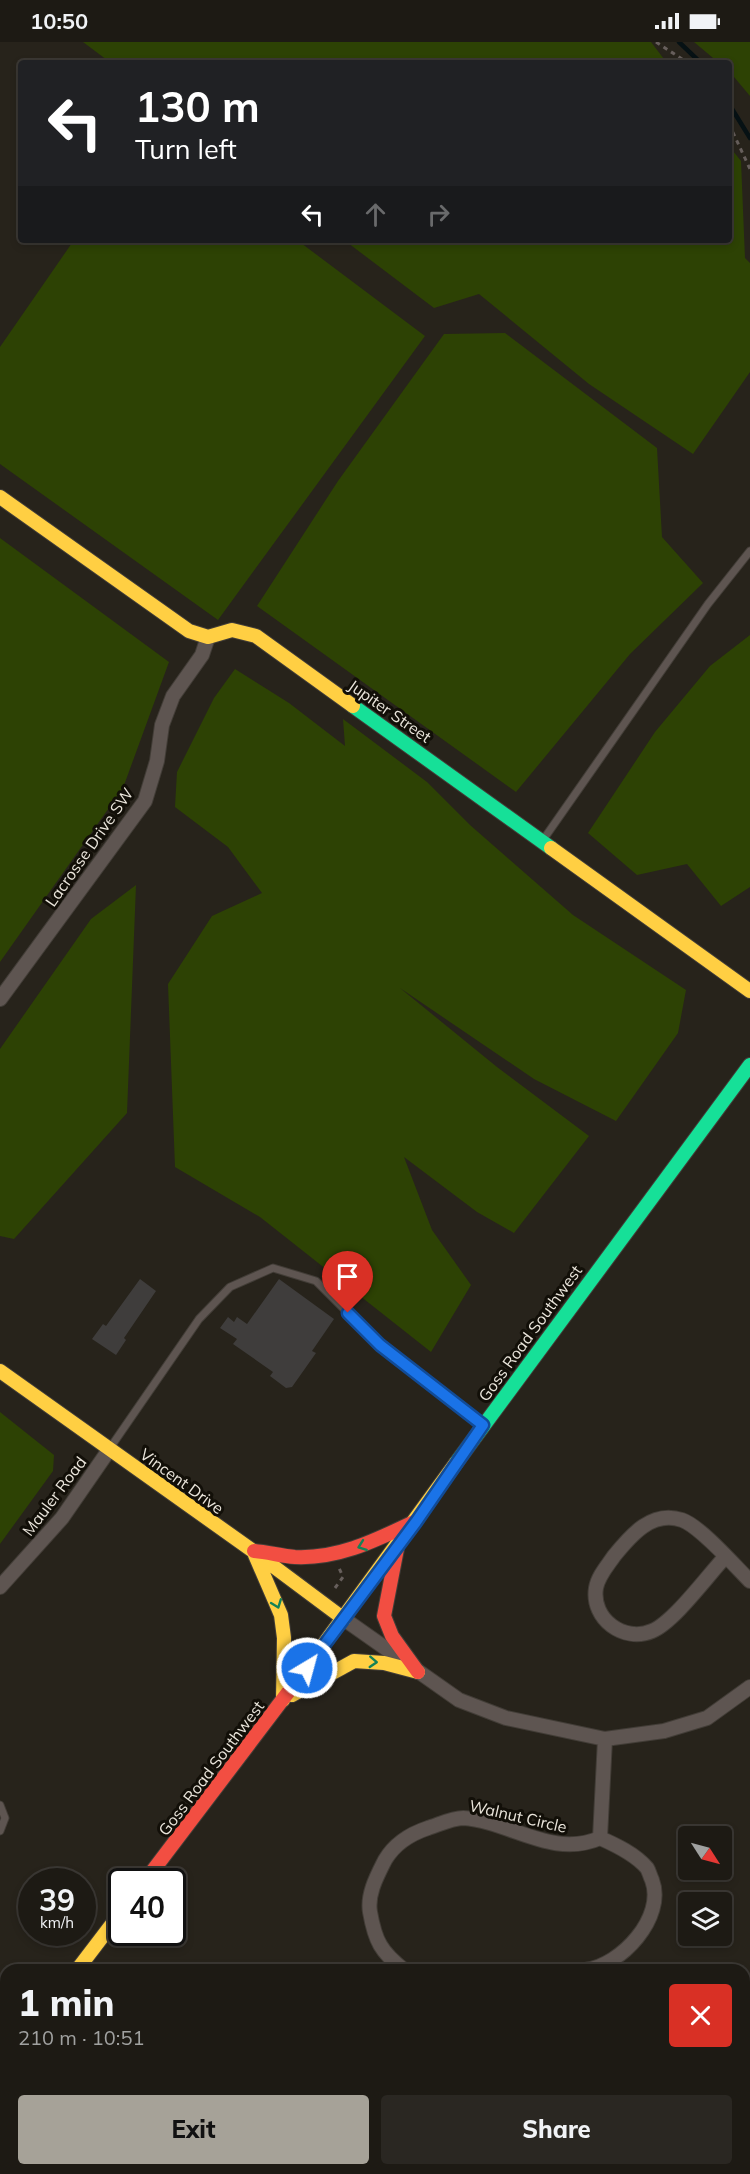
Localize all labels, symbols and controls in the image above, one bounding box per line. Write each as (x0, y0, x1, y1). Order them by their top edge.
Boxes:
text: 10:50 (30, 7, 88, 35)
text: 130 m (135, 80, 260, 133)
icon: left (36, 84, 114, 162)
text: Turn left (135, 132, 237, 166)
icon: left (296, 198, 329, 231)
icon: ahead (359, 198, 392, 231)
icon: right (422, 198, 455, 231)
street label: Jupiter Street (345, 675, 436, 747)
street label: Lacrosse Drive SW (41, 784, 138, 910)
pin (322, 1251, 373, 1313)
icon: arrive (331, 1260, 364, 1293)
street label: Goss Road Southwest (474, 1261, 586, 1405)
street label: Vincent Drive (136, 1444, 228, 1518)
street label: Mauler Road (18, 1452, 90, 1540)
one-way arrow (358, 1539, 368, 1552)
one-way arrow (270, 1597, 282, 1608)
position arrow (275, 1636, 339, 1700)
one-way arrow (368, 1655, 377, 1668)
street label: Goss Road Southwest (154, 1696, 268, 1839)
street label: Walnut Circle (467, 1795, 569, 1837)
north arrow (678, 1826, 732, 1880)
map controls (678, 1826, 732, 1946)
speed limit sign: 40 (108, 1868, 186, 1946)
text: 39 (39, 1881, 75, 1919)
button: layers (678, 1892, 732, 1946)
text: km/h (40, 1913, 74, 1932)
text: 1 min (18, 1980, 114, 2025)
button: close (669, 1984, 732, 2047)
text: 210 m · 10:51 (18, 2025, 144, 2050)
button: Exit (18, 2095, 369, 2164)
button: Share (381, 2095, 732, 2164)

